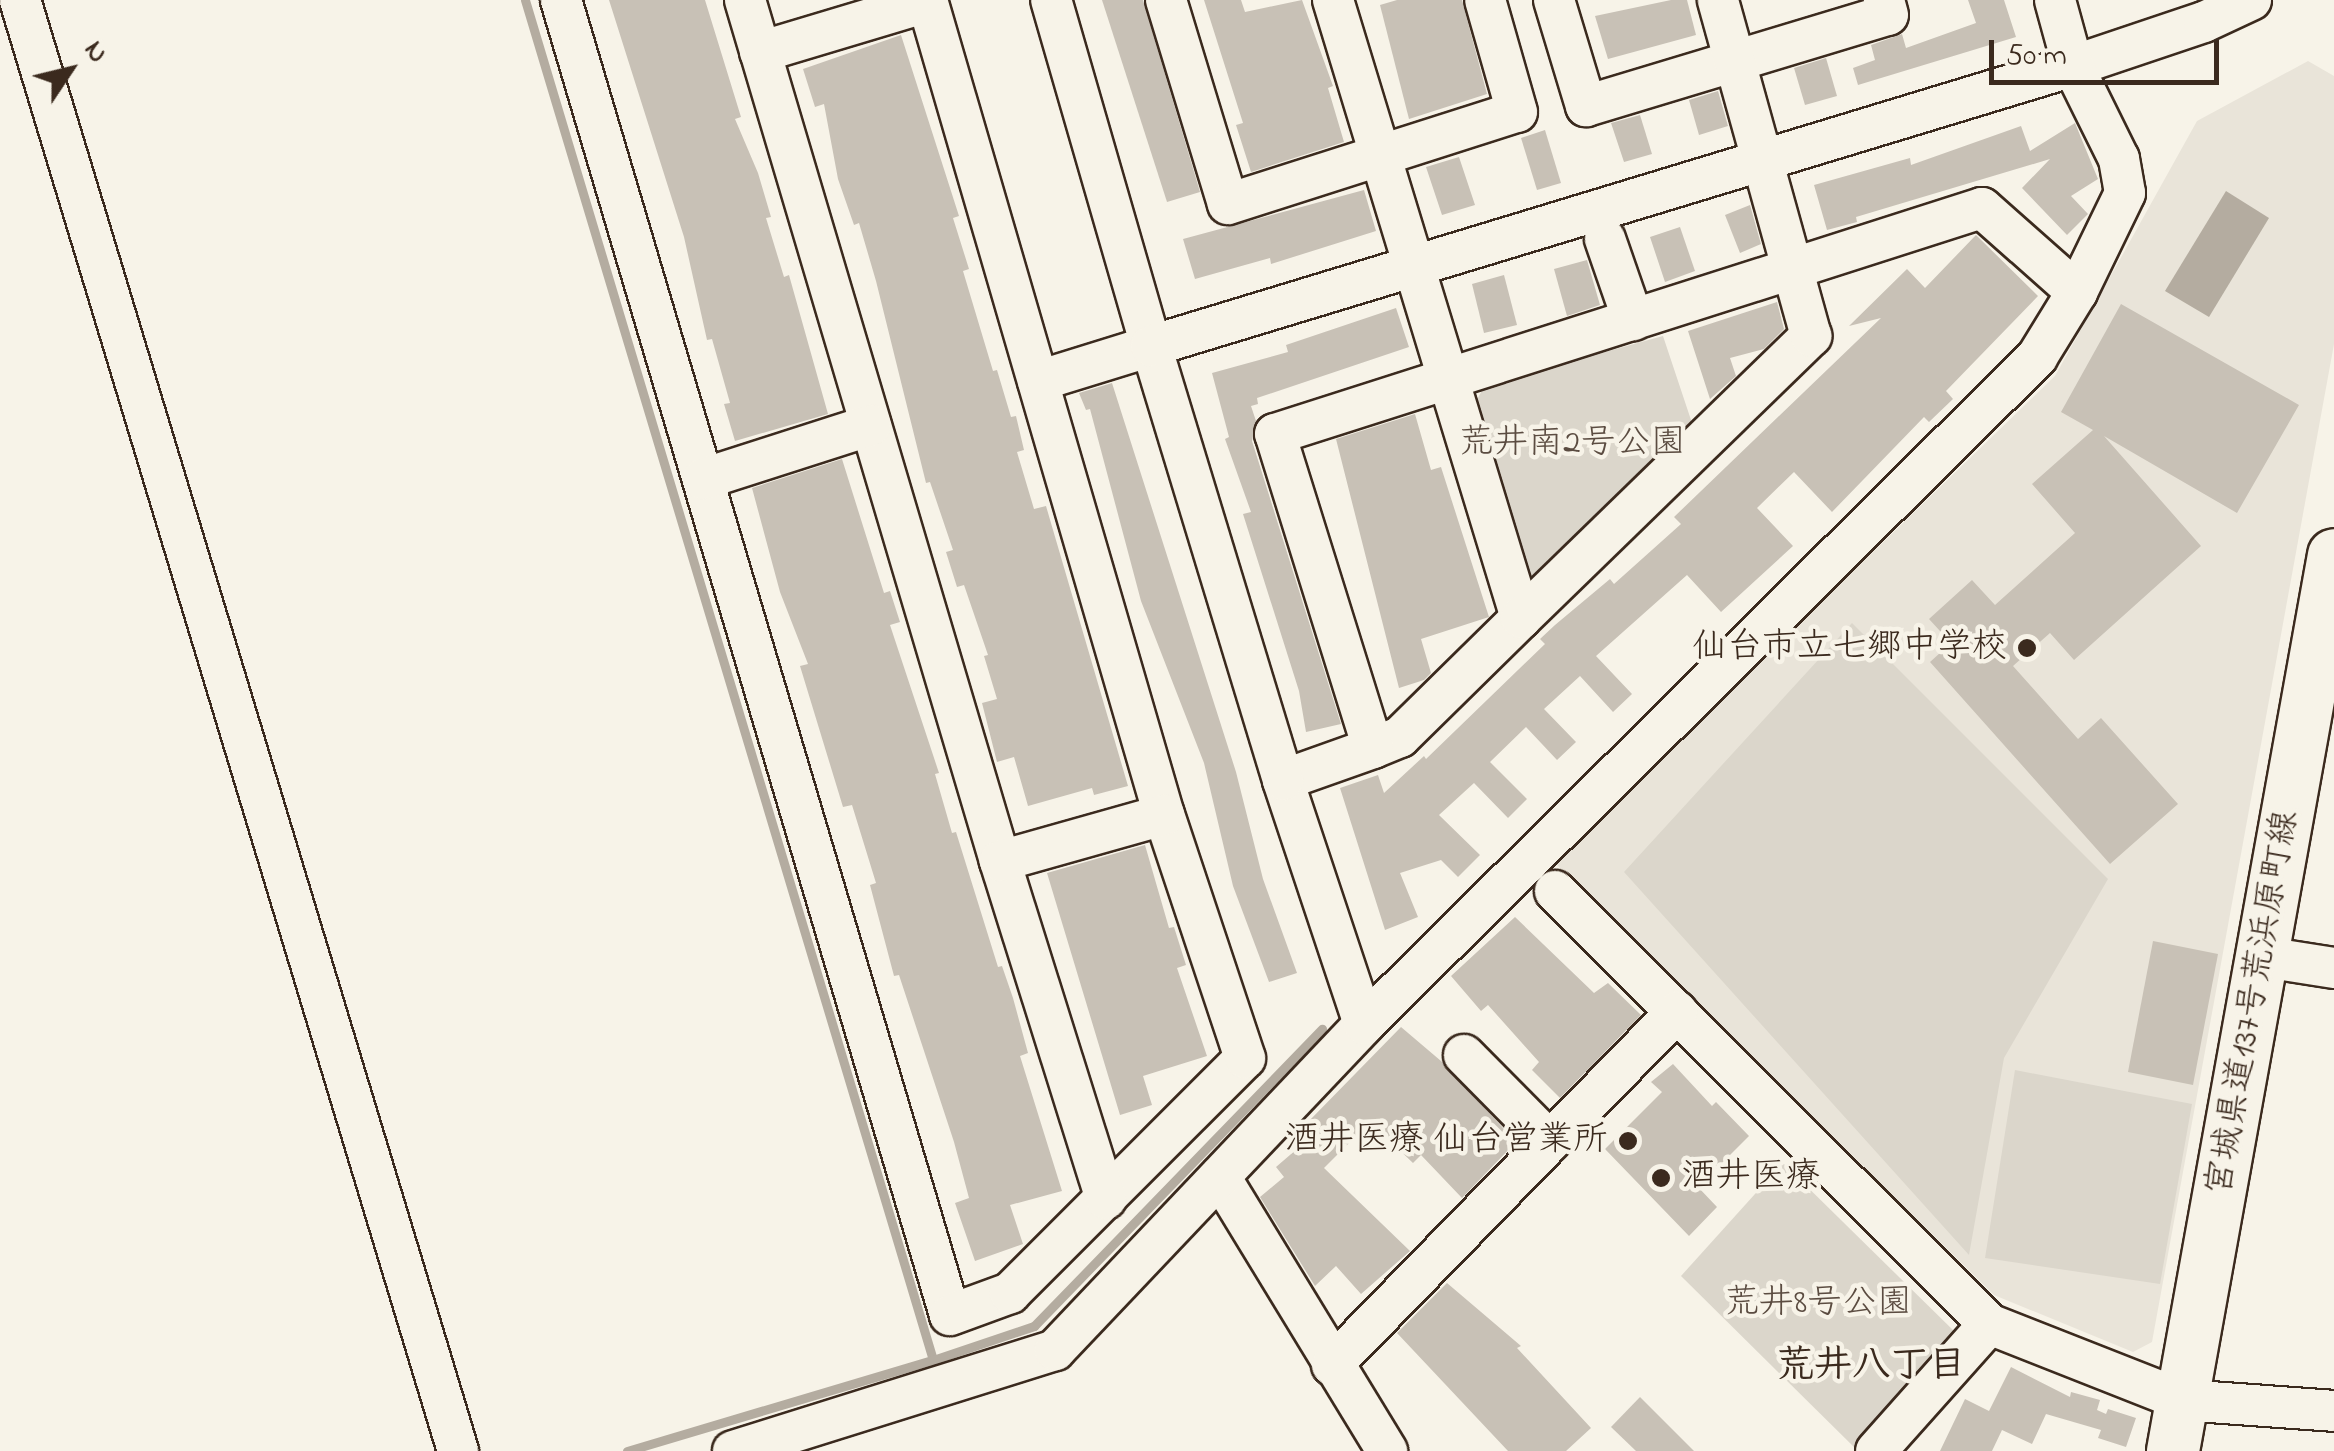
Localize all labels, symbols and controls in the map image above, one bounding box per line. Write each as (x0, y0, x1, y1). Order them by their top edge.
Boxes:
north arrow (20, 20, 120, 120)
scale bar (1994, 20, 2224, 82)
text: N (73, 33, 117, 72)
text: 50 m (2006, 35, 2067, 79)
park label: 荒井南2号公園 (1458, 423, 1686, 465)
place label: 仙台市立七郷中学校 (1692, 627, 2007, 669)
marker: 仙台市立七郷中学校 (2016, 637, 2038, 659)
street label: 宮城県道137号荒浜原町線 (2199, 807, 2309, 1199)
place label: 酒井医療 仙台営業所 (1284, 1120, 1608, 1162)
marker: 酒井医療 仙台営業所 (1617, 1130, 1639, 1152)
place label: 酒井医療 (1681, 1157, 1821, 1199)
marker: 酒井医療 (1650, 1167, 1672, 1189)
park label: 荒井8号公園 (1724, 1283, 1912, 1325)
district label: 荒井八丁目 (1776, 1345, 1966, 1391)

